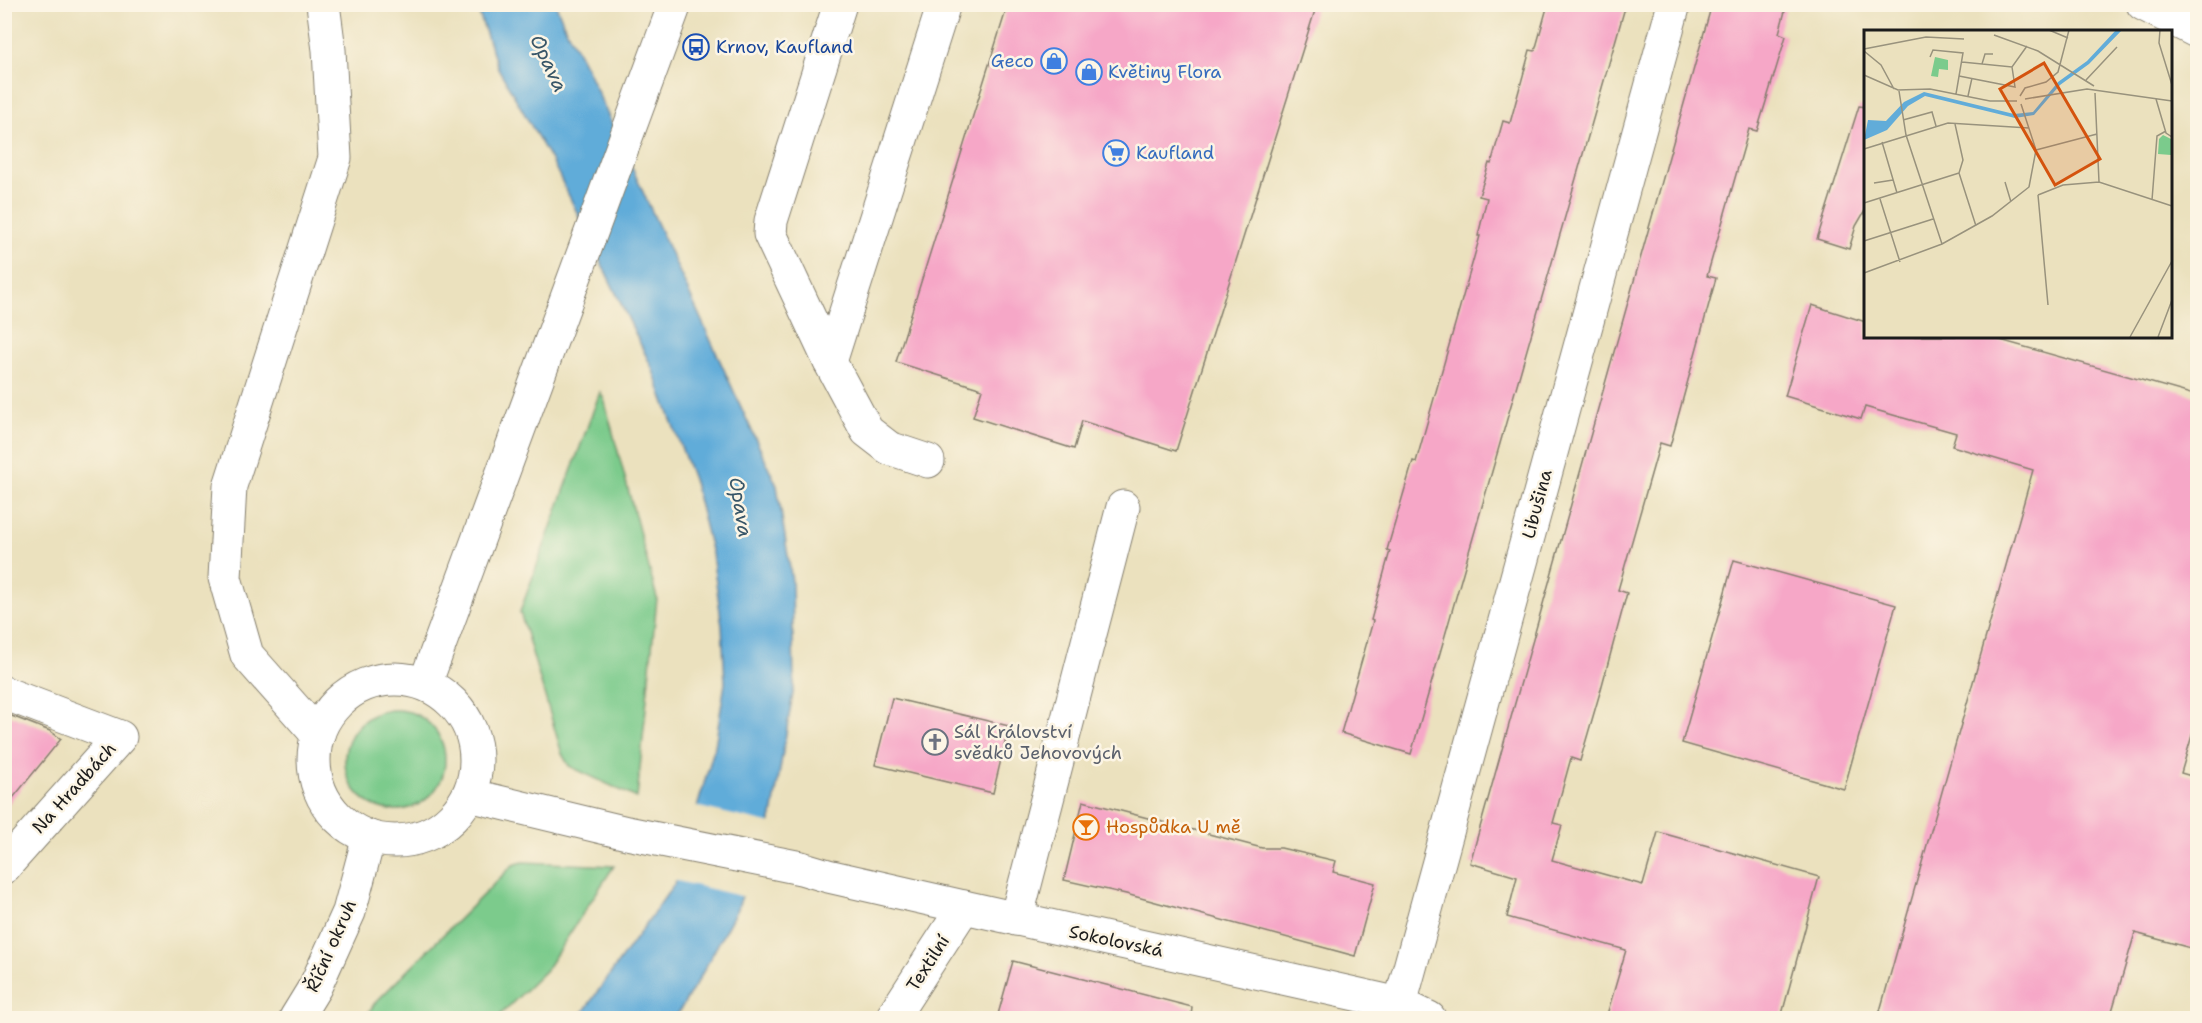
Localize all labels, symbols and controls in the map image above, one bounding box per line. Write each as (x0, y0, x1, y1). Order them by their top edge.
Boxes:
water label: Opava (524, 30, 574, 96)
inset map (1864, 30, 2172, 338)
bus stop icon: Krnov, Kaufland (681, 32, 711, 62)
place label: Krnov, Kaufland (716, 35, 853, 59)
shop icon: Geco (1039, 46, 1069, 76)
place label: Geco (991, 49, 1034, 73)
shop icon: Květiny Flora (1074, 57, 1104, 87)
place label: Květiny Flora (1108, 60, 1221, 84)
supermarket icon: Kaufland (1101, 138, 1131, 168)
place label: Kaufland (1136, 141, 1214, 165)
street label: Libušina (1516, 467, 1558, 541)
water label: Opava (723, 475, 759, 539)
place label: Sál Království svědků Jehovových (954, 720, 1122, 765)
church icon: Sál Království svědků Jehovových (920, 727, 950, 757)
street label: Na Hradbách (27, 737, 121, 839)
bar icon: Hospůdka U mě (1071, 812, 1101, 842)
place label: Hospůdka U mě (1106, 815, 1241, 839)
street label: Říční okruh (300, 896, 362, 996)
street label: Sokolovská (1067, 919, 1165, 963)
street label: Textilní (901, 930, 955, 996)

